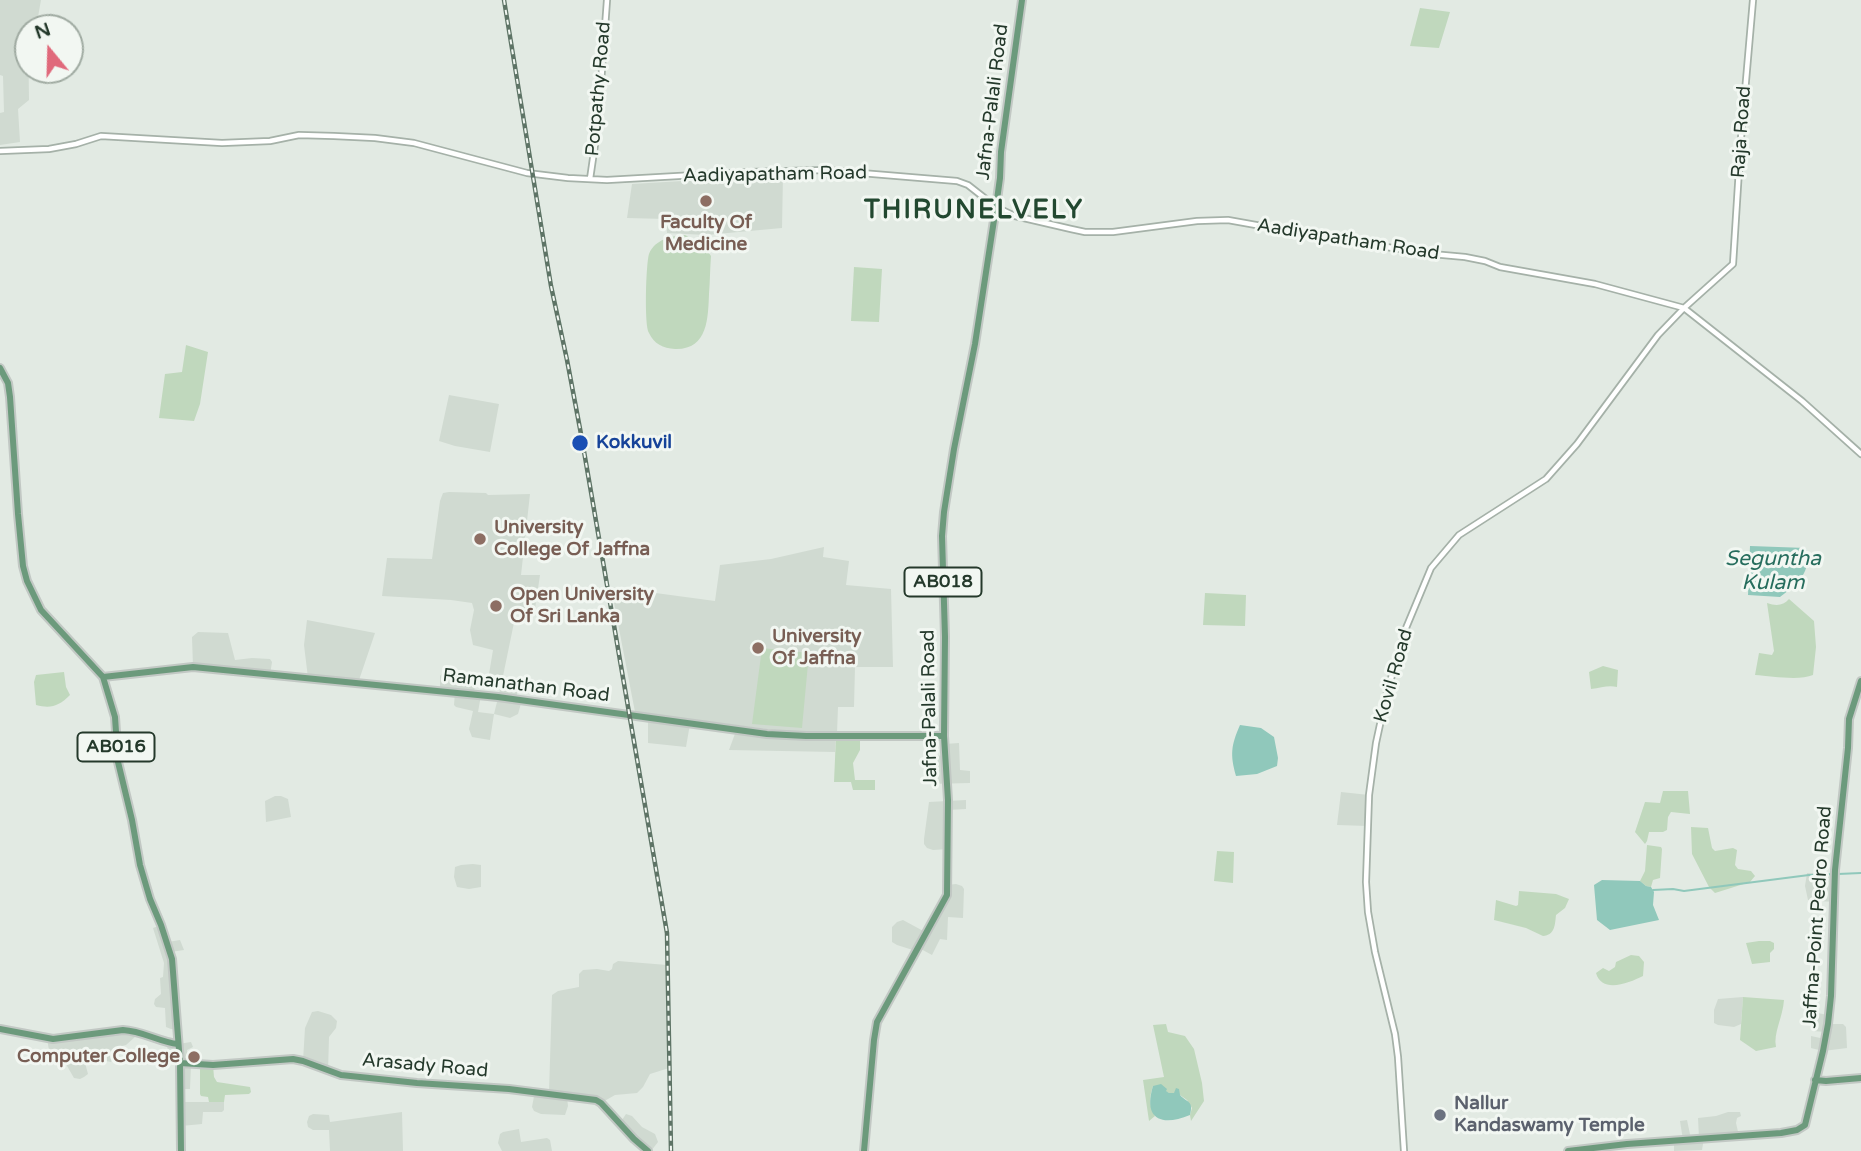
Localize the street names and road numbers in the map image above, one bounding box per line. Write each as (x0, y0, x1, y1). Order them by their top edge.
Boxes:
street label: Potpathy Road (582, 21, 616, 157)
street label: Jafna-Palali Road (972, 23, 1014, 181)
street label: Raja Road (1727, 85, 1757, 179)
street label: Aadiyapatham Road (683, 162, 867, 188)
street label: Aadiyapatham Road (1255, 214, 1441, 266)
road number: AB018 (904, 568, 982, 596)
street label: Kovil Road (1370, 627, 1418, 725)
street label: Jafna-Palali Road (917, 629, 943, 787)
street label: Ramanathan Road (441, 664, 611, 708)
road number: AB016 (78, 732, 154, 762)
street label: Jaffna-Point Pedro Road (1799, 805, 1837, 1029)
street label: Arasady Road (361, 1049, 489, 1083)

